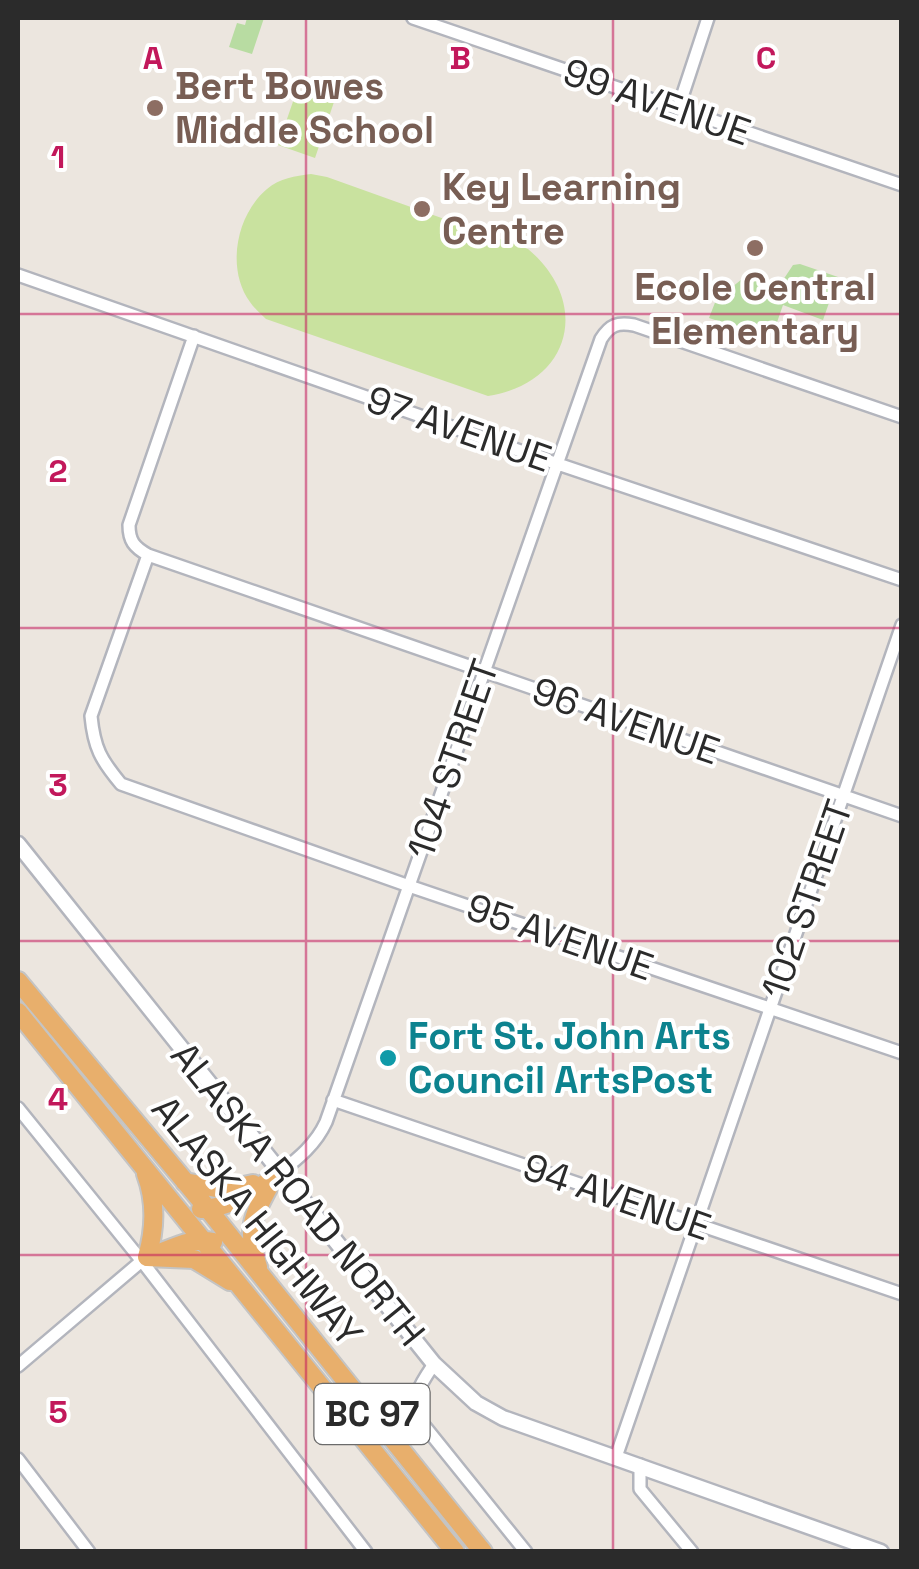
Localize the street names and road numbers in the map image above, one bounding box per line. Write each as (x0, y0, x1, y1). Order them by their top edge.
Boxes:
street label: 99 AVENUE (557, 48, 757, 156)
street label: 97 AVENUE (360, 375, 558, 483)
street label: 104 STREET (397, 653, 509, 865)
street label: 96 AVENUE (526, 667, 726, 775)
street label: 102 STREET (751, 794, 863, 1004)
street label: 95 AVENUE (460, 883, 660, 991)
street label: ALASKA ROAD NORTH (161, 1032, 435, 1356)
street label: ALASKA HIGHWAY (141, 1086, 373, 1356)
street label: 94 AVENUE (517, 1143, 717, 1251)
road number: BC 97 (314, 1384, 430, 1444)

